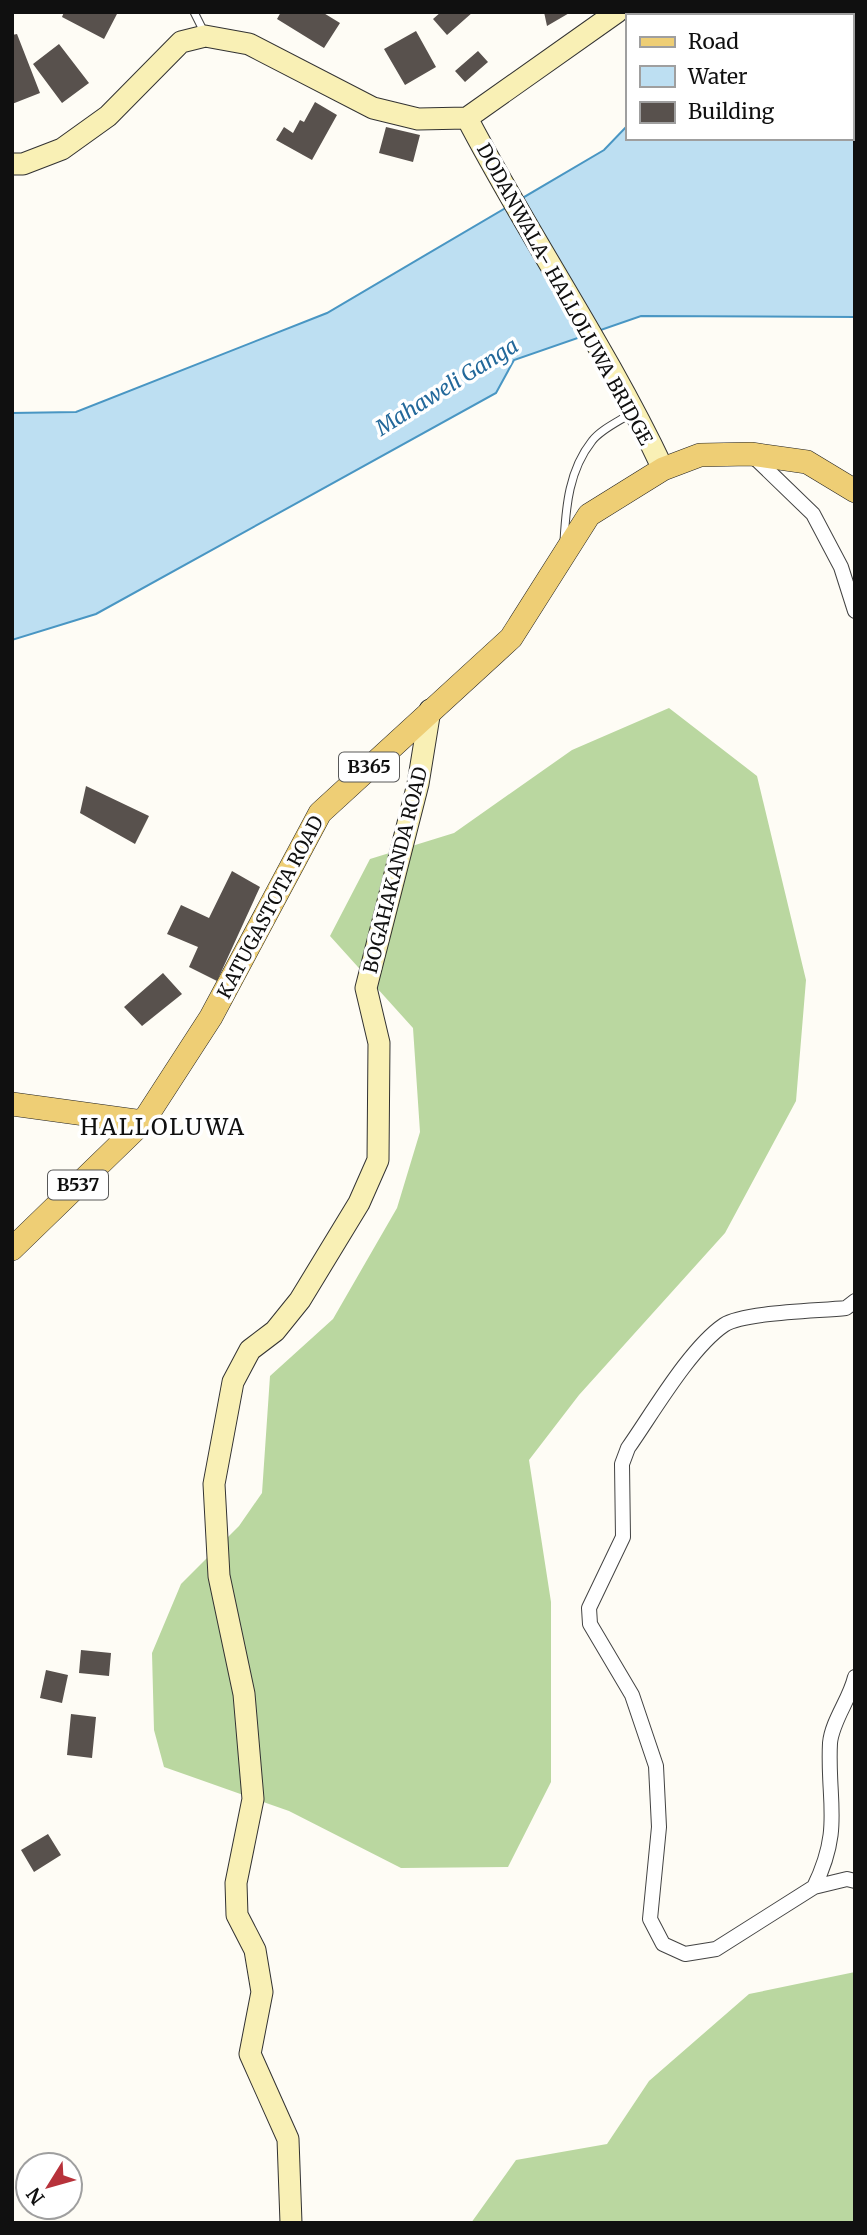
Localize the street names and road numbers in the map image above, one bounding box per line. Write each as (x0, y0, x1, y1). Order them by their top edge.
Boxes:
street label: DODANWALA- HALLOLUWA BRIDGE (472, 139, 658, 449)
road number: B365 (339, 752, 399, 782)
street label: BOGAHAKANDA ROAD (358, 764, 432, 976)
street label: KATUGASTOTA ROAD (212, 812, 328, 1002)
road number: B537 (48, 1170, 108, 1200)

